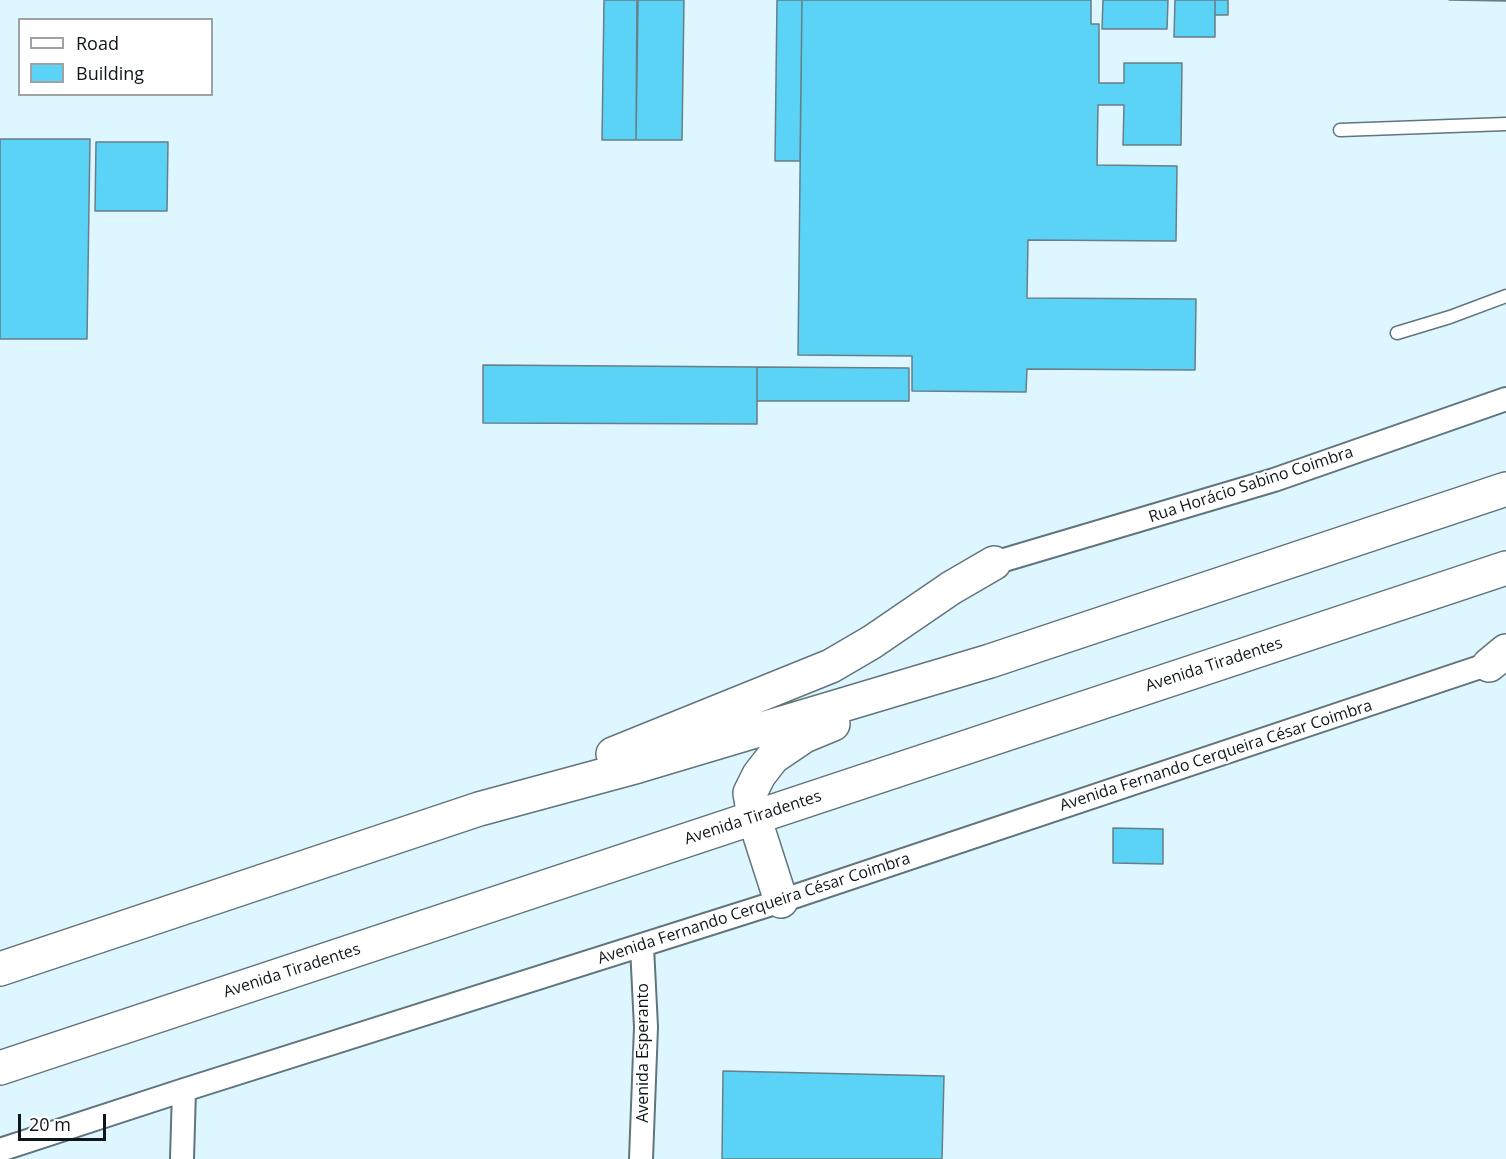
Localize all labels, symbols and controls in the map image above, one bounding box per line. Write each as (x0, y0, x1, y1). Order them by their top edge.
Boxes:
legend (18, 18, 213, 96)
text: Road (76, 31, 119, 55)
text: Building (76, 61, 144, 85)
street label: Rua Horácio Sabino Coimbra (1146, 443, 1356, 527)
street label: Avenida Tiradentes (1143, 634, 1285, 696)
street label: Avenida Fernando Cerqueira César Coimbra (1057, 696, 1375, 816)
street label: Avenida Tiradentes (682, 787, 824, 849)
street label: Avenida Fernando Cerqueira César Coimbra (595, 849, 913, 969)
street label: Avenida Tiradentes (221, 940, 363, 1002)
street label: Avenida Esperanto (633, 983, 653, 1123)
scale bar (21, 1102, 110, 1140)
text: 20 m (29, 1112, 71, 1136)

